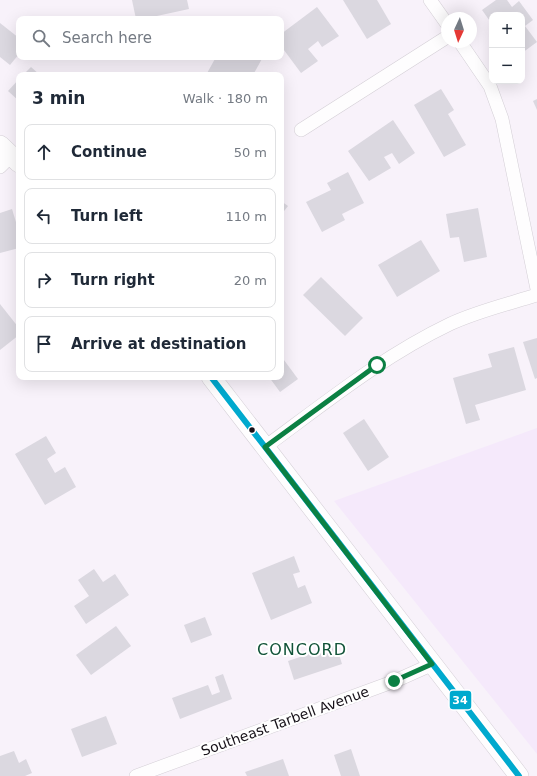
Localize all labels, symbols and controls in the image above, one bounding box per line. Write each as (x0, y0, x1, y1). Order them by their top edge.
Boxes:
north arrow (441, 12, 477, 48)
map controls (489, 12, 525, 84)
button: + (489, 12, 525, 48)
search box (16, 16, 284, 60)
icon: search (30, 27, 52, 49)
text: Search here (62, 29, 152, 47)
button: − (489, 48, 525, 84)
text: 3 min (32, 88, 85, 108)
text: Walk · 180 m (183, 91, 268, 106)
icon: ahead (33, 141, 55, 163)
text: Continue (71, 143, 147, 161)
text: 50 m (234, 145, 267, 160)
icon: left (33, 205, 55, 227)
text: Turn left (71, 207, 143, 225)
text: 110 m (225, 209, 267, 224)
icon: right (33, 269, 55, 291)
text: Turn right (71, 271, 155, 289)
text: 20 m (234, 273, 267, 288)
icon: arrive (33, 333, 55, 355)
text: Arrive at destination (71, 335, 246, 353)
route start (368, 356, 386, 374)
unlabelled marker (247, 425, 257, 435)
district label: CONCORD (257, 640, 347, 659)
route end (385, 672, 403, 690)
street label: Southeast Tarbell Avenue (199, 683, 371, 759)
line badge: 34 (449, 690, 472, 710)
text: 34 (452, 694, 468, 707)

